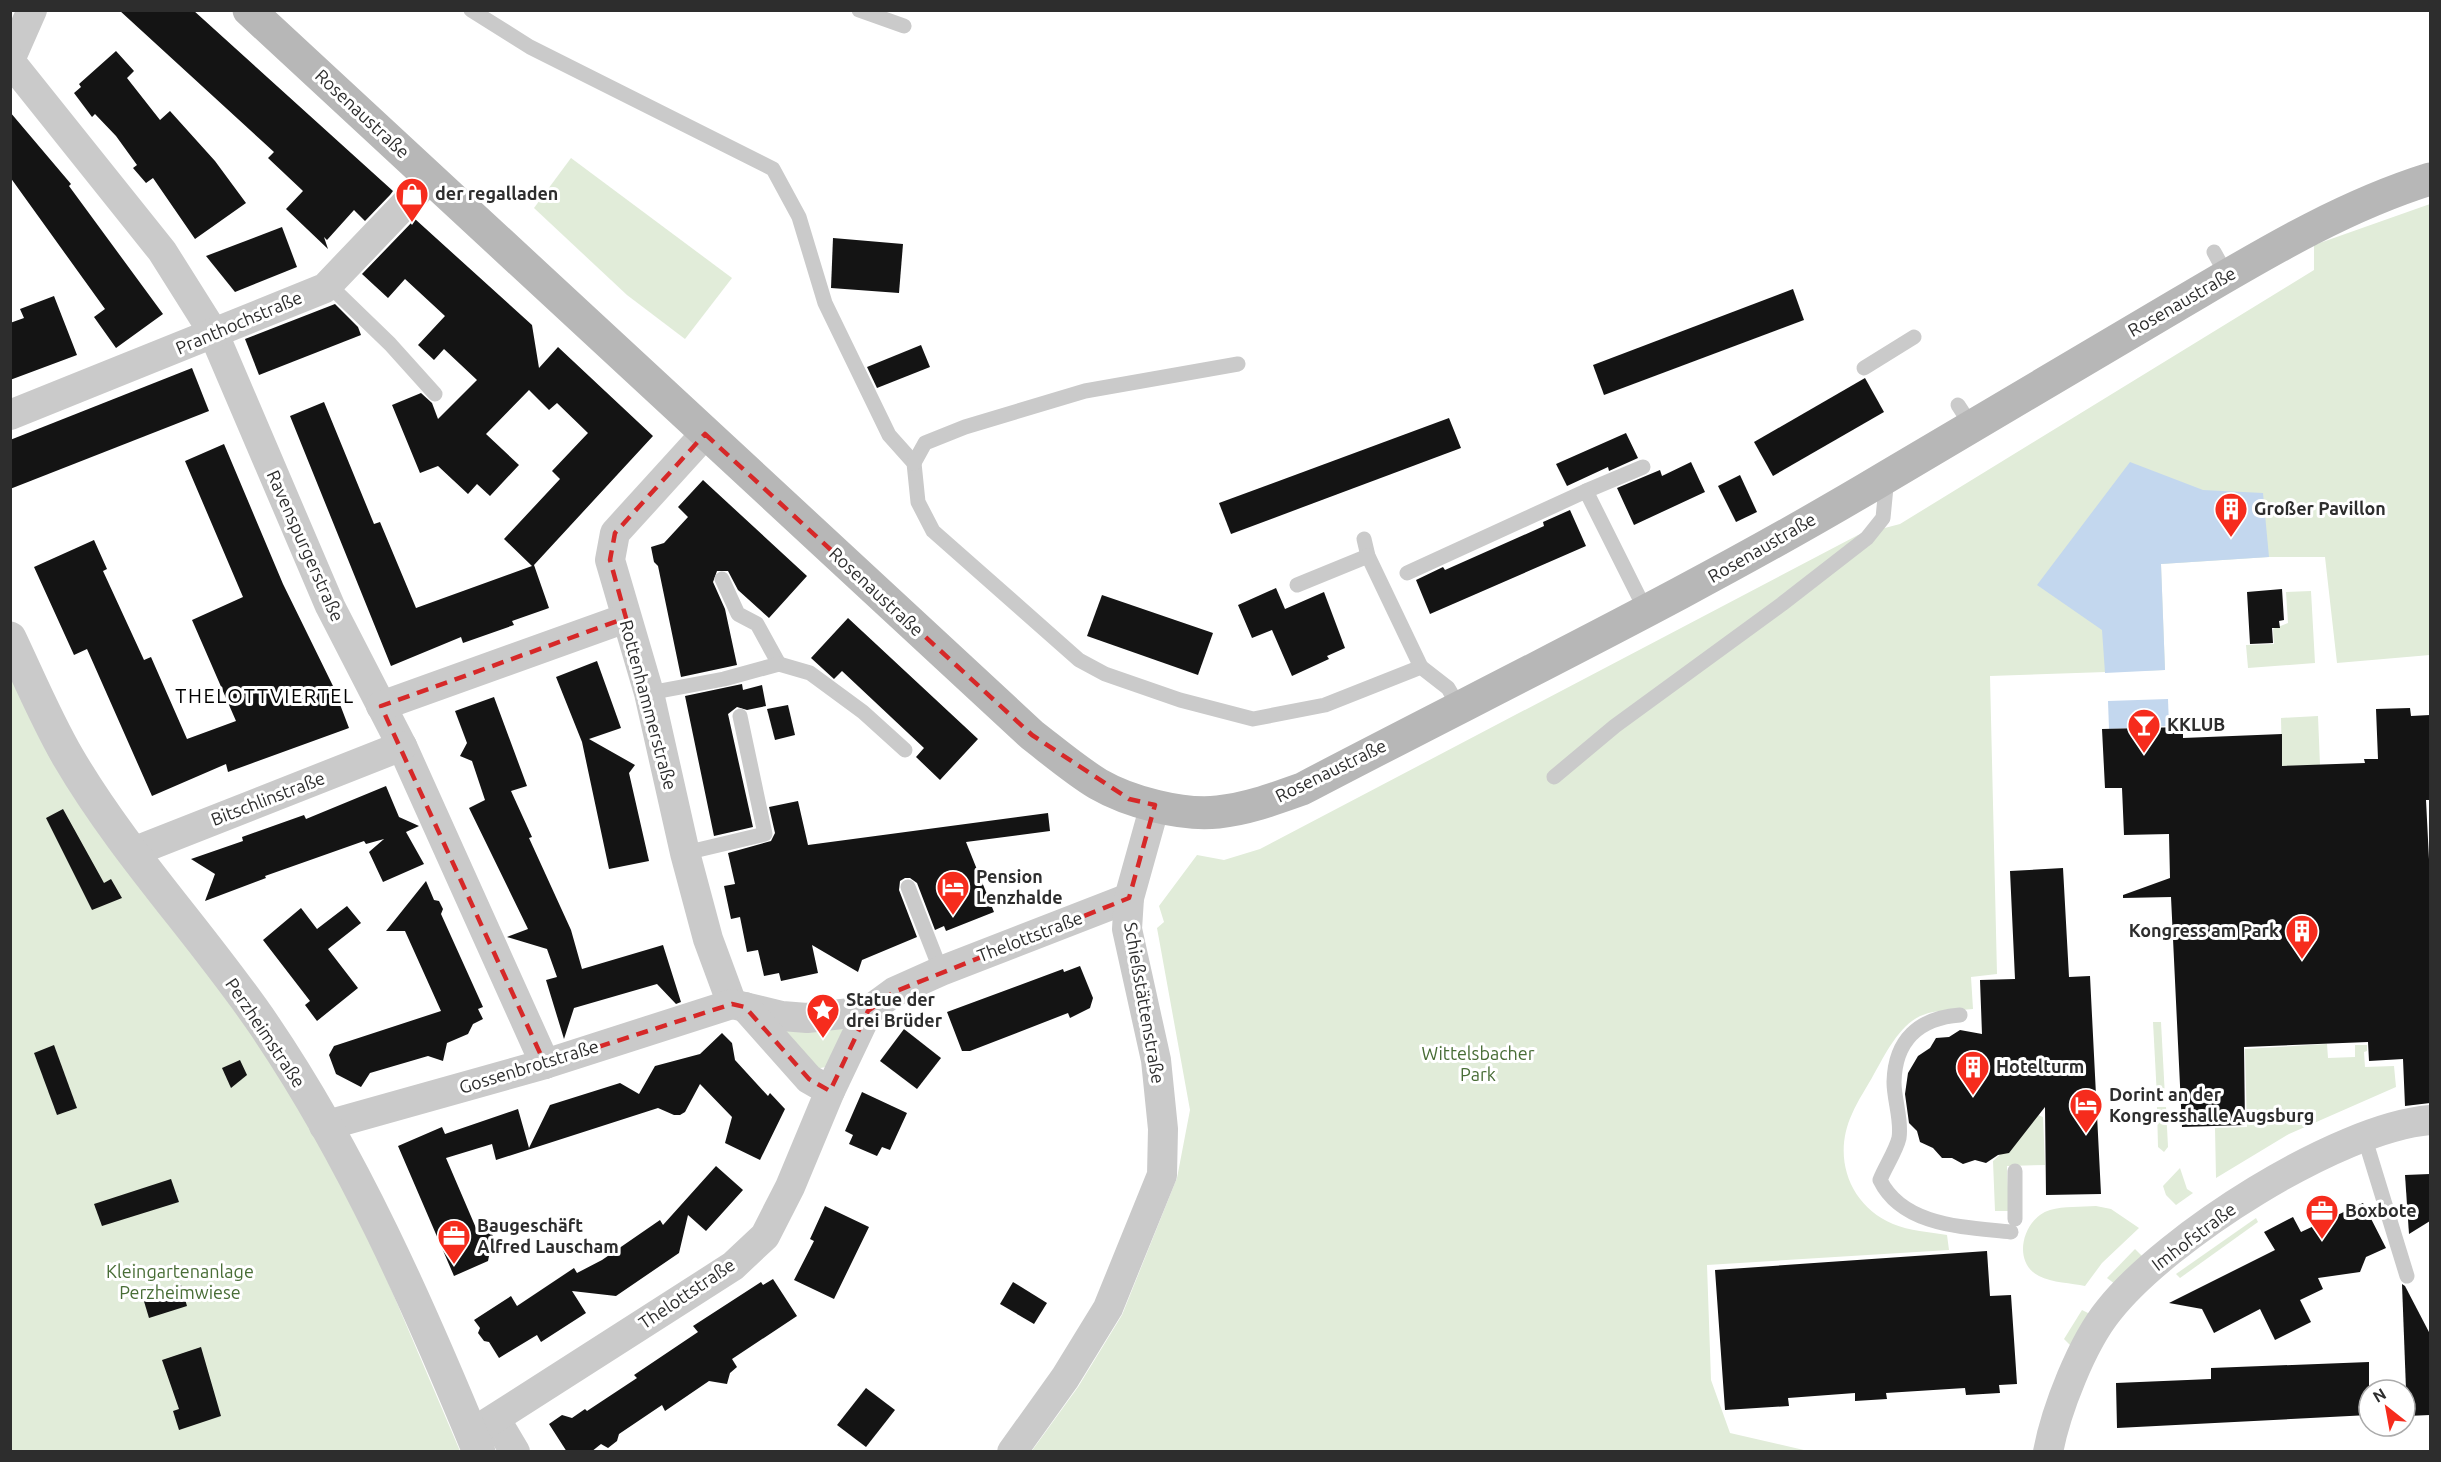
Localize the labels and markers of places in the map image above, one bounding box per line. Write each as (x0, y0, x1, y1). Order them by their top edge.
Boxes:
shop icon: der regalladen (394, 176, 430, 223)
place label: der regalladen (435, 183, 558, 203)
building icon: Großer Pavillon (2213, 491, 2249, 538)
place label: Großer Pavillon (2254, 498, 2386, 518)
bar icon: KKLUB (2126, 707, 2162, 754)
place label: KKLUB (2167, 714, 2225, 734)
place label: Pension Lenzhalde (976, 866, 1063, 907)
hotel icon: Pension Lenzhalde (935, 869, 971, 916)
building icon: Kongress am Park (2284, 913, 2320, 960)
place label: Kongress am Park (2129, 920, 2279, 940)
place label: Statue der drei Brüder (846, 989, 943, 1030)
place icon: Statue der drei Brüder (805, 992, 841, 1039)
building icon: Hotelturm (1955, 1049, 1991, 1096)
place label: Hotelturm (1996, 1056, 2084, 1076)
place label: Dorint an der Kongresshalle Augsburg (2109, 1084, 2314, 1125)
hotel icon: Dorint an der Kongresshalle Augsburg (2068, 1087, 2104, 1134)
office icon: Boxbote (2304, 1193, 2340, 1240)
place label: Boxbote (2345, 1200, 2417, 1220)
place label: Baugeschäft Alfred Lauscham (477, 1215, 619, 1256)
office icon: Baugeschäft Alfred Lauscham (436, 1218, 472, 1265)

